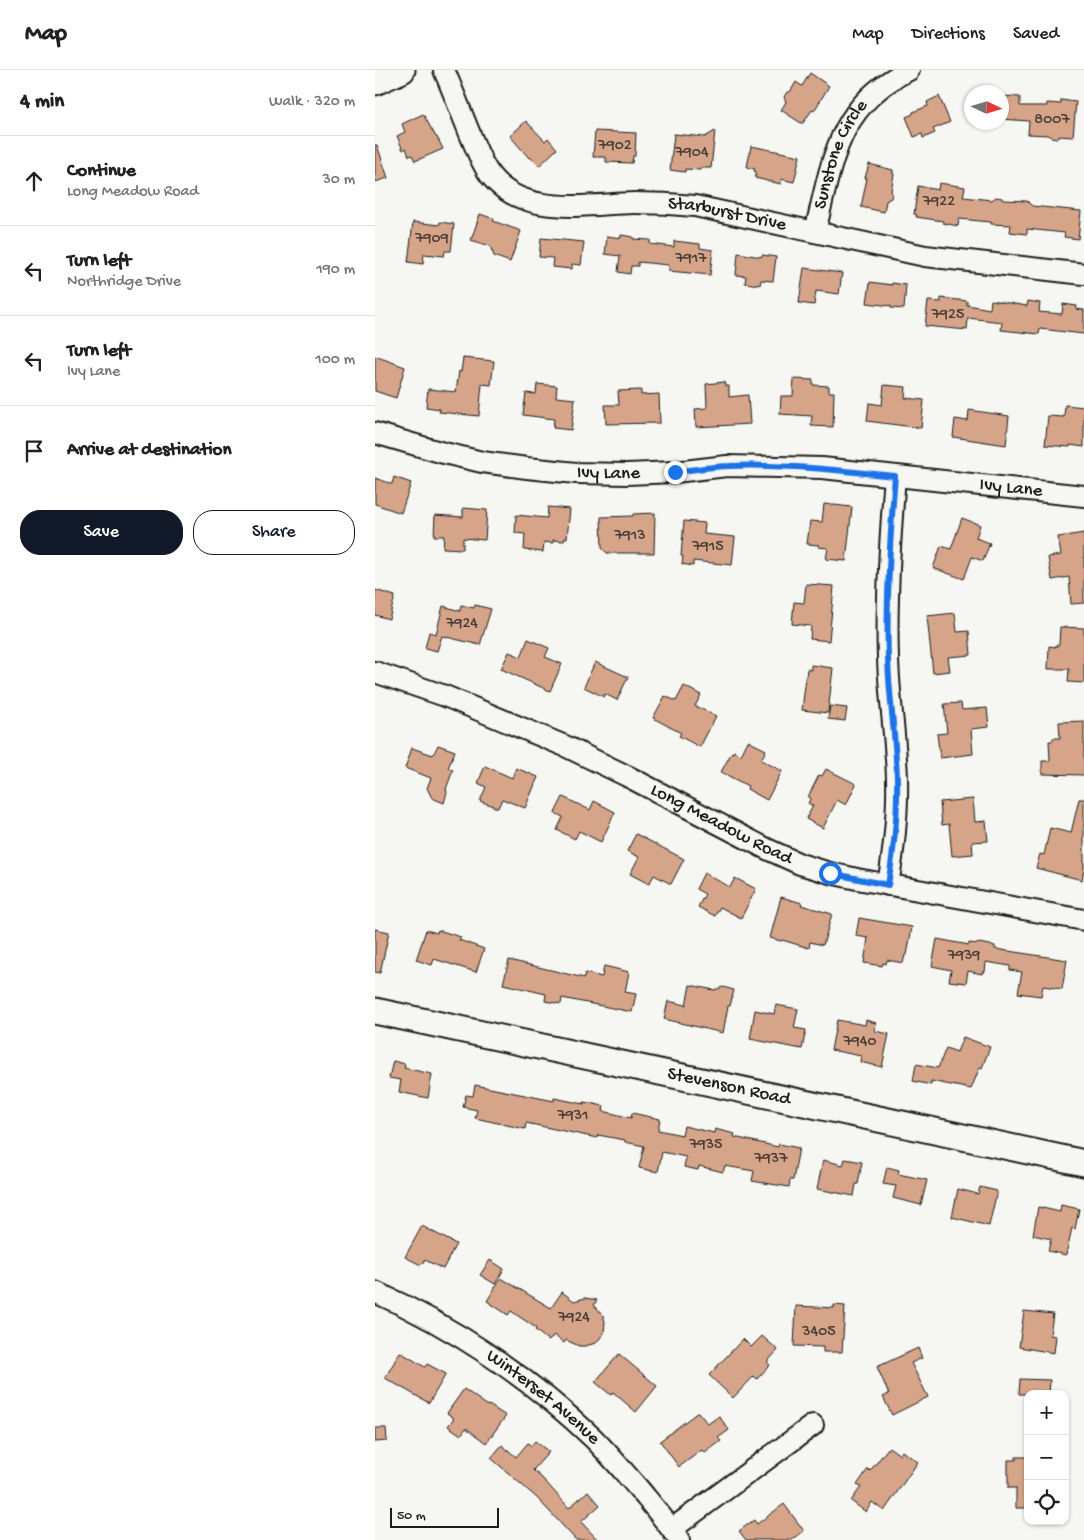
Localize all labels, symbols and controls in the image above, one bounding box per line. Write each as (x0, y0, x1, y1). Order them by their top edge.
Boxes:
text: Map (25, 20, 67, 49)
text: Map (852, 24, 884, 45)
text: Directions (912, 24, 985, 45)
text: Saved (1013, 24, 1059, 45)
north arrow (964, 85, 1009, 130)
text: 4 min (20, 90, 64, 115)
text: Walk · 320 m (269, 93, 355, 112)
street label: Sunstone Circle (809, 95, 873, 211)
house number: 8007 (1034, 111, 1070, 130)
house number: 7902 (597, 137, 632, 156)
house number: 7904 (675, 144, 709, 163)
text: Continue (67, 160, 136, 183)
icon: ahead (20, 167, 48, 195)
text: 30 m (322, 171, 355, 190)
text: Long Meadow Road (67, 183, 199, 202)
street label: Starburst Drive (667, 192, 789, 237)
house number: 7922 (922, 193, 955, 212)
house number: 7909 (414, 230, 449, 249)
text: Turn left (67, 250, 131, 273)
house number: 7917 (674, 250, 707, 269)
icon: left (20, 257, 48, 285)
text: 190 m (316, 261, 355, 280)
text: Northridge Drive (67, 273, 181, 292)
house number: 7925 (931, 306, 964, 325)
text: Turn left (67, 340, 131, 363)
icon: left (20, 347, 48, 375)
text: 100 m (315, 351, 355, 370)
text: Ivy Lane (67, 363, 120, 382)
icon: arrive (20, 437, 48, 465)
text: Arrive at destination (67, 439, 231, 462)
route end (664, 461, 687, 484)
street label: Ivy Lane (577, 462, 641, 486)
street label: Ivy Lane (978, 473, 1044, 503)
button: Save (20, 510, 183, 555)
button: Share (193, 510, 355, 555)
house number: 7913 (613, 527, 646, 546)
house number: 7915 (691, 538, 724, 557)
house number: 7924 (445, 615, 478, 634)
street label: Long Meadow Road (646, 779, 798, 871)
route start (819, 862, 842, 885)
house number: 7939 (947, 947, 980, 966)
house number: 7940 (843, 1033, 877, 1052)
street label: Stevenson Road (665, 1062, 795, 1112)
house number: 7931 (556, 1107, 589, 1126)
house number: 7935 (688, 1136, 723, 1155)
house number: 7937 (754, 1150, 788, 1169)
house number: 7924 (557, 1309, 590, 1328)
house number: 3405 (801, 1323, 836, 1342)
street label: Winterset Avenue (481, 1345, 605, 1450)
map controls (1024, 1390, 1069, 1525)
button: + (1024, 1390, 1069, 1435)
button: − (1024, 1435, 1069, 1480)
button: locate (1024, 1480, 1069, 1525)
scale bar (390, 1505, 499, 1528)
text: 50 m (397, 1508, 426, 1525)

